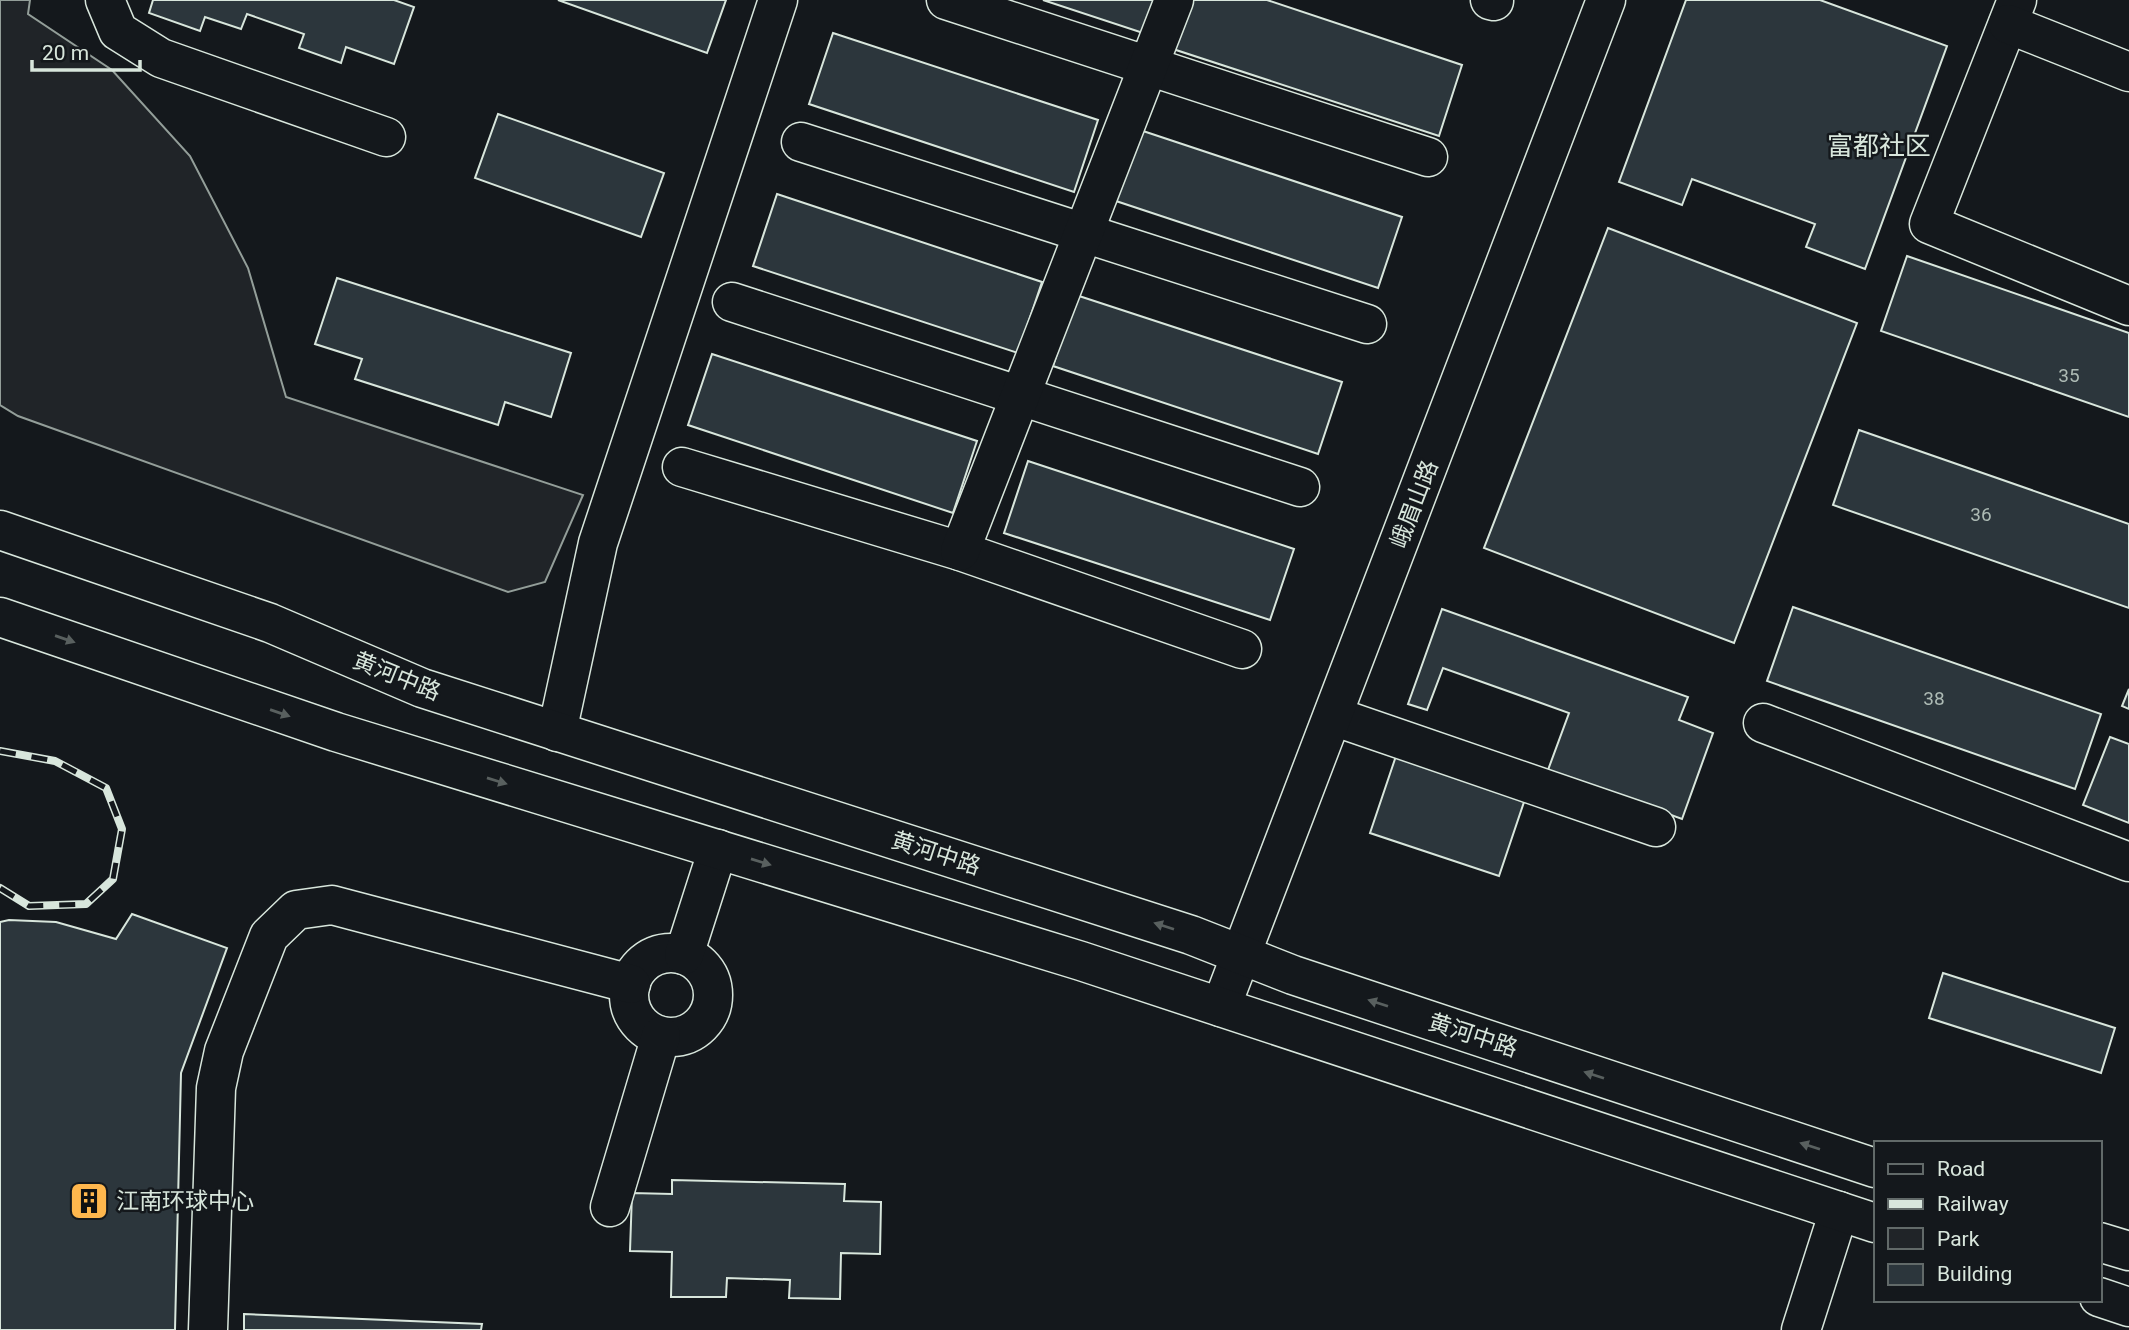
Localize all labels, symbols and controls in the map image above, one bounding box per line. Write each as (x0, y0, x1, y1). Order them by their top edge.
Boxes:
scale bar (32, 28, 140, 72)
text: 20 m (42, 41, 89, 65)
district label: 富都社区 (1827, 131, 1931, 161)
house number: 35 (2058, 364, 2080, 387)
street label: 峨眉山路 (1385, 456, 1444, 552)
house number: 36 (1970, 503, 1992, 526)
one-way arrow (54, 634, 75, 645)
street label: 黄河中路 (349, 647, 445, 706)
house number: 38 (1923, 687, 1945, 710)
one-way arrow (269, 708, 290, 719)
one-way arrow (486, 777, 507, 787)
street label: 黄河中路 (888, 826, 984, 881)
one-way arrow (751, 858, 772, 868)
one-way arrow (1154, 921, 1175, 931)
one-way arrow (1368, 998, 1389, 1008)
street label: 黄河中路 (1425, 1008, 1521, 1063)
one-way arrow (1584, 1069, 1605, 1080)
one-way arrow (1800, 1140, 1821, 1151)
legend (1874, 1141, 2101, 1302)
text: Road (1937, 1157, 1985, 1181)
building icon: 江南环球中心 (68, 1180, 110, 1222)
place label: 江南环球中心 (116, 1188, 254, 1215)
text: Railway (1937, 1192, 2009, 1216)
text: Park (1937, 1227, 1980, 1251)
text: Building (1937, 1262, 2012, 1286)

